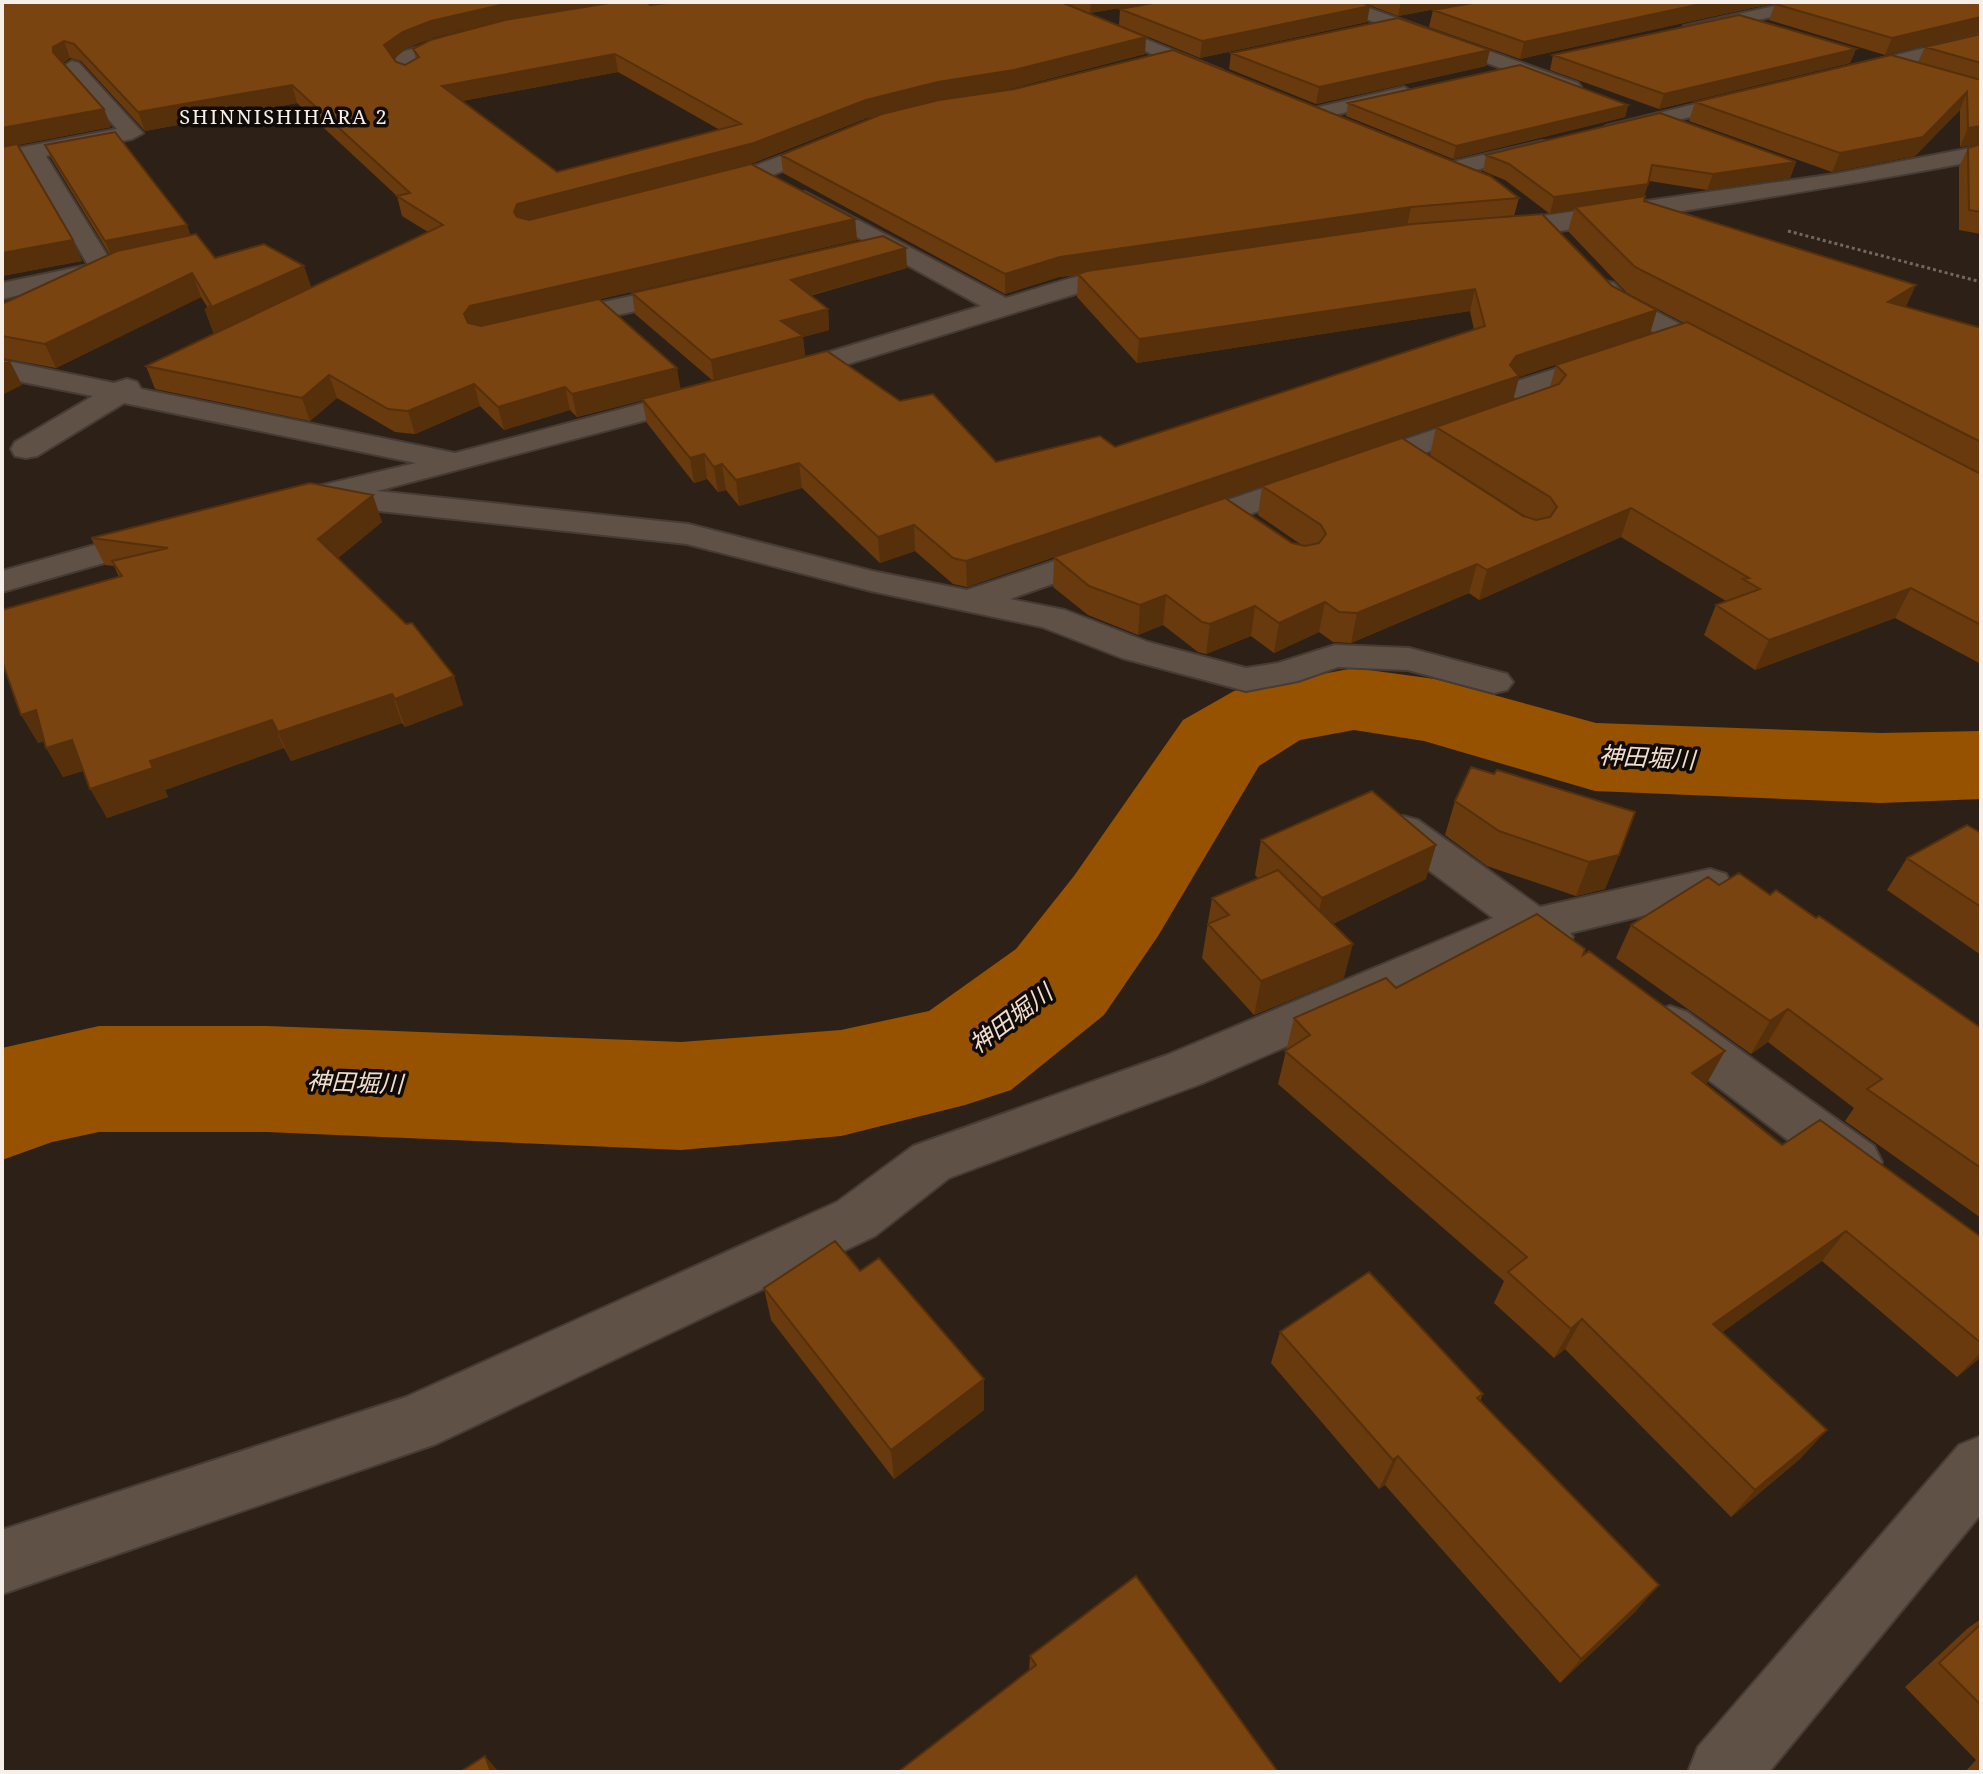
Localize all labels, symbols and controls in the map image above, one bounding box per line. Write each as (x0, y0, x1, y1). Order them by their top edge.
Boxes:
district label: SHINNISHIHARA 2 (179, 103, 389, 130)
water label: 神田堀川 (1598, 738, 1699, 776)
water label: 神田堀川 (962, 974, 1061, 1060)
water label: 神田堀川 (307, 1063, 407, 1100)

